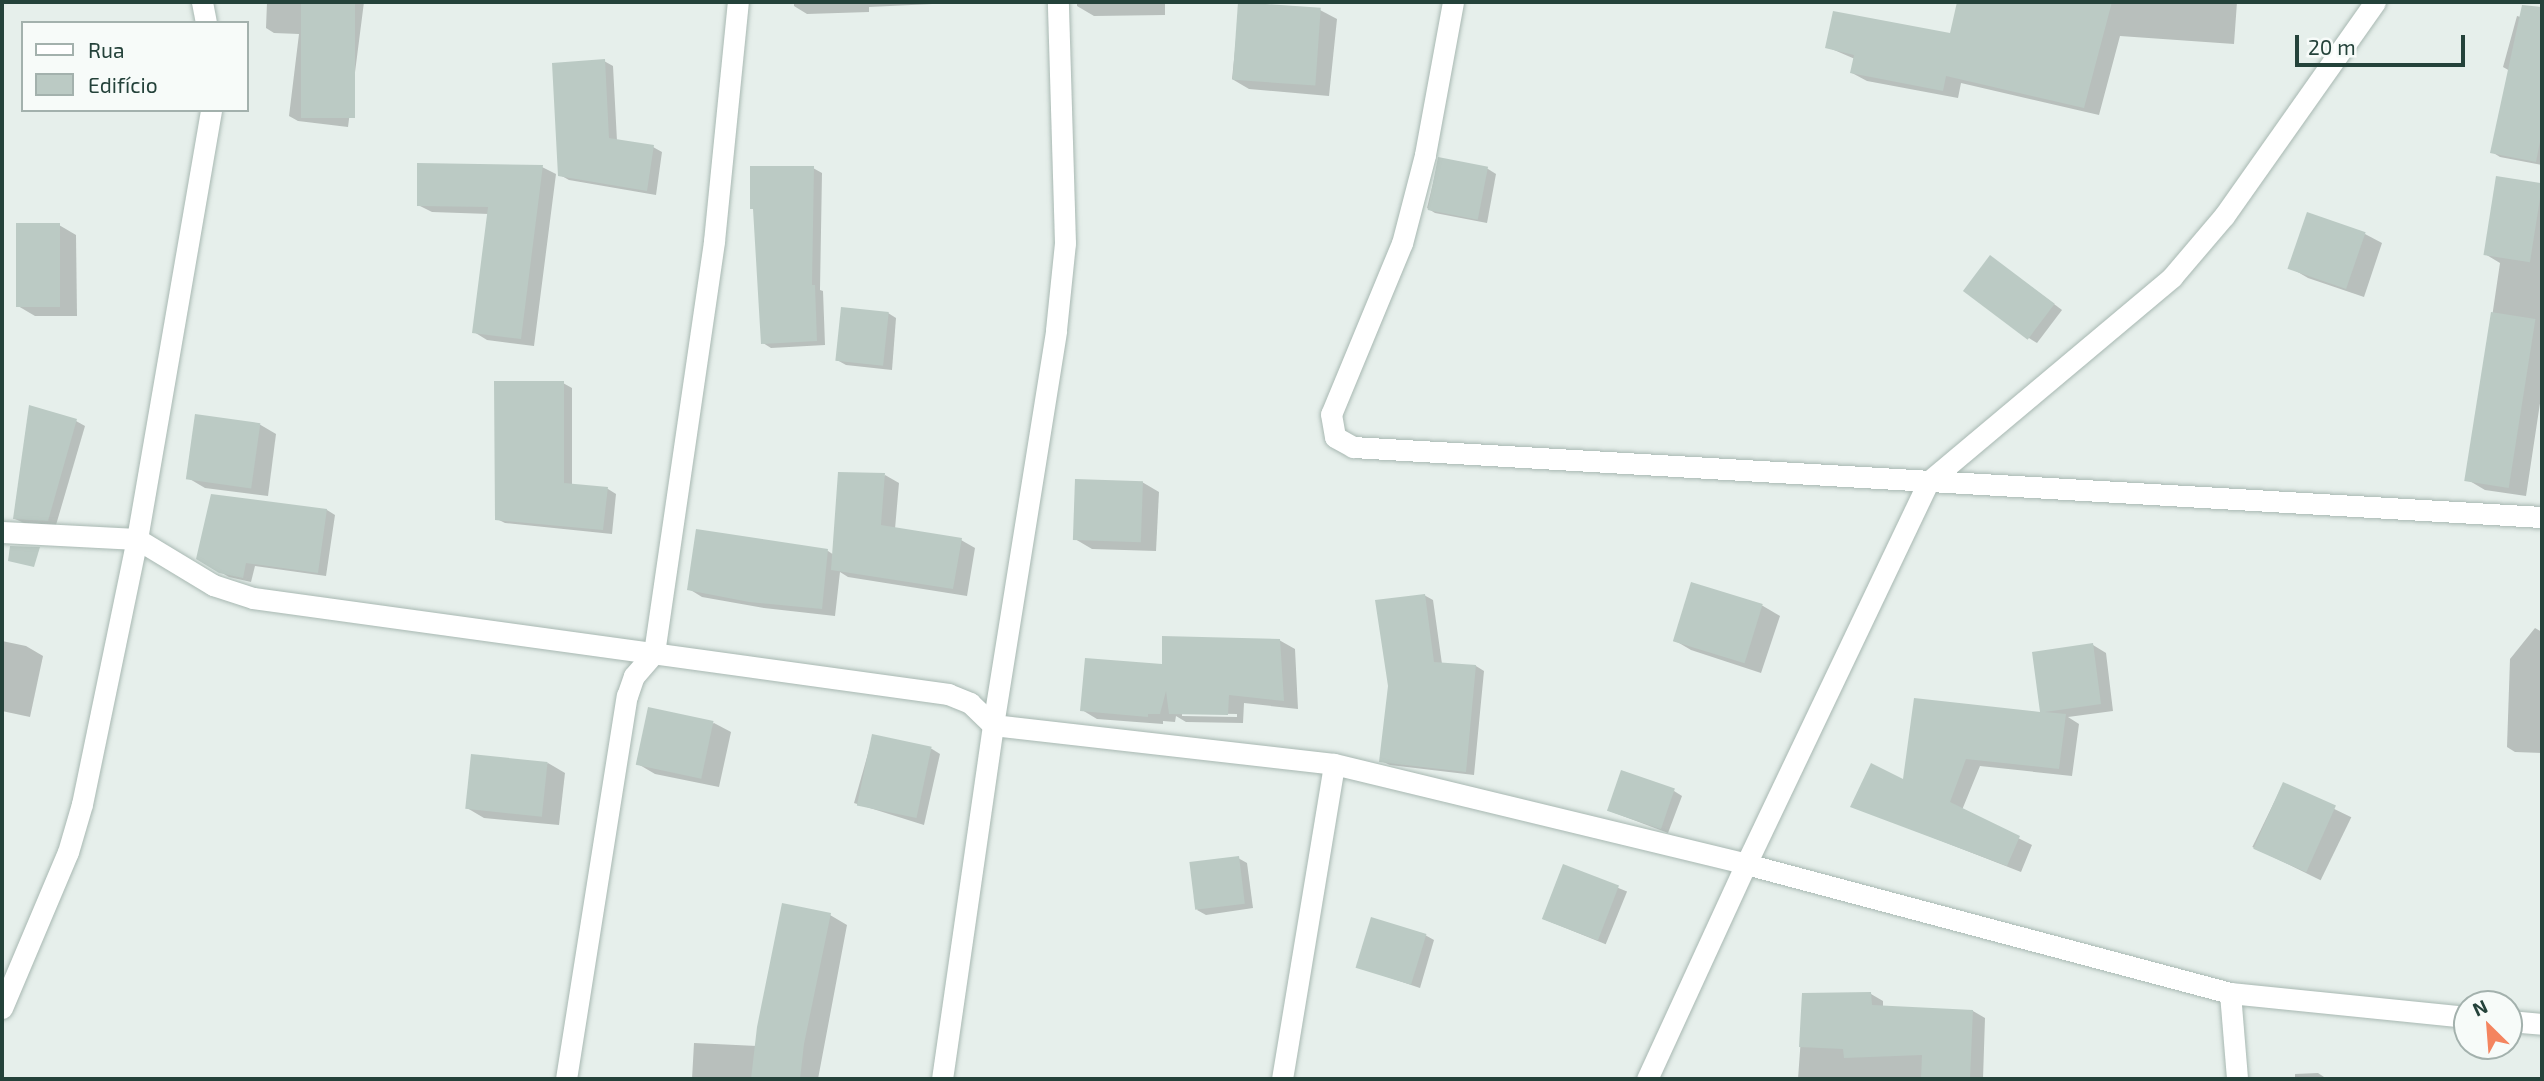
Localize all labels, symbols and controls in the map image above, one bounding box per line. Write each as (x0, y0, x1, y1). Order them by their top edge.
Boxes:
legend (21, 21, 248, 112)
scale bar (2299, 21, 2469, 65)
text: 20 m (2308, 34, 2356, 59)
text: Rua (88, 37, 124, 62)
text: Edifício (88, 72, 158, 97)
north arrow (2453, 990, 2523, 1060)
text: N (2469, 994, 2491, 1021)

